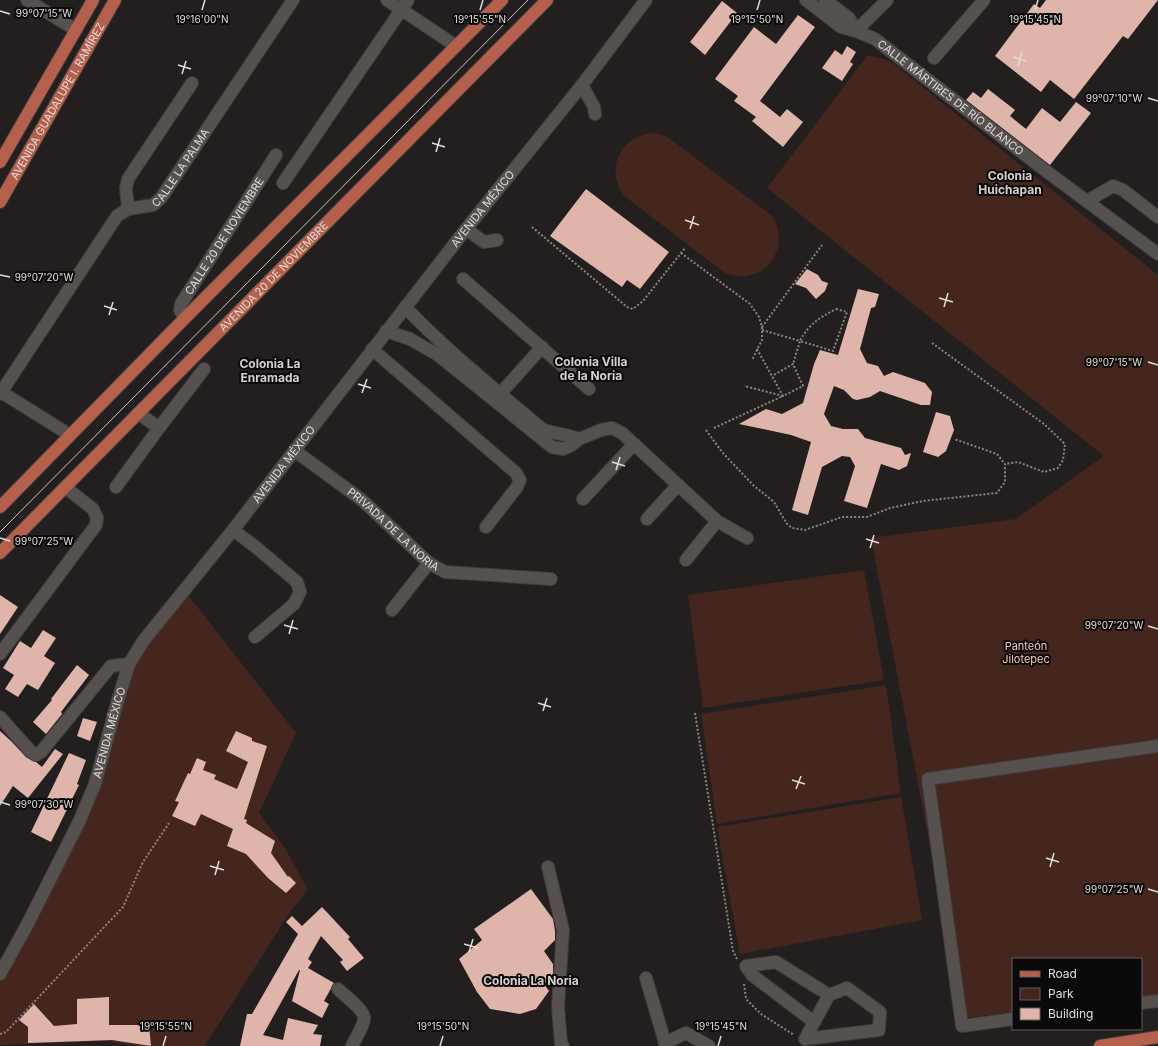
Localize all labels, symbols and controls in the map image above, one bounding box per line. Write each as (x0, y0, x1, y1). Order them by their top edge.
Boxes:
text: 99°07'15"W (16, 7, 72, 19)
text: 19°16'00"N (176, 13, 228, 25)
text: 19°15'55"N (454, 13, 506, 25)
text: 19°15'50"N (731, 13, 783, 25)
text: 19°15'45"N (1009, 13, 1061, 25)
street label: AVENIDA GUADALUPE I. RAMÍREZ (7, 20, 108, 182)
street label: CALLE MÁRTIRES DE RÍO BLANCO (875, 37, 1027, 158)
text: 99°07'10"W (1086, 92, 1142, 104)
street label: CALLE LA PALMA (149, 126, 213, 210)
street label: AVENIDA MÉXICO (448, 168, 517, 250)
district label: Colonia Huichapan (978, 168, 1042, 197)
street label: CALLE 20 DE NOVIEMBRE (182, 175, 267, 297)
street label: AVENIDA 20 DE NOVIEMBRE (216, 218, 331, 334)
text: 99°07'20"W (15, 271, 73, 283)
district label: Colonia Villa de la Noria (554, 354, 628, 383)
district label: Colonia La Enramada (239, 356, 301, 385)
text: 99°07'15"W (1086, 356, 1142, 368)
street label: AVENIDA MÉXICO (249, 423, 318, 506)
street label: PRIVADA DE LA NORIA (345, 485, 442, 574)
text: 99°07'25"W (15, 535, 73, 547)
text: 99°07'20"W (1085, 619, 1143, 631)
park label: Panteón Jilotepec (1002, 639, 1050, 666)
street label: AVENIDA MÉXICO (90, 685, 129, 780)
text: 99°07'30"W (15, 798, 74, 810)
text: 99°07'25"W (1085, 883, 1143, 895)
legend (1012, 958, 1142, 1030)
text: Road (1048, 966, 1077, 981)
district label: Colonia La Noria (483, 973, 579, 988)
text: Park (1048, 986, 1074, 1001)
text: Building (1048, 1006, 1093, 1021)
text: 19°15'55"N (140, 1020, 192, 1032)
text: 19°15'50"N (417, 1020, 469, 1032)
text: 19°15'45"N (695, 1020, 747, 1032)

